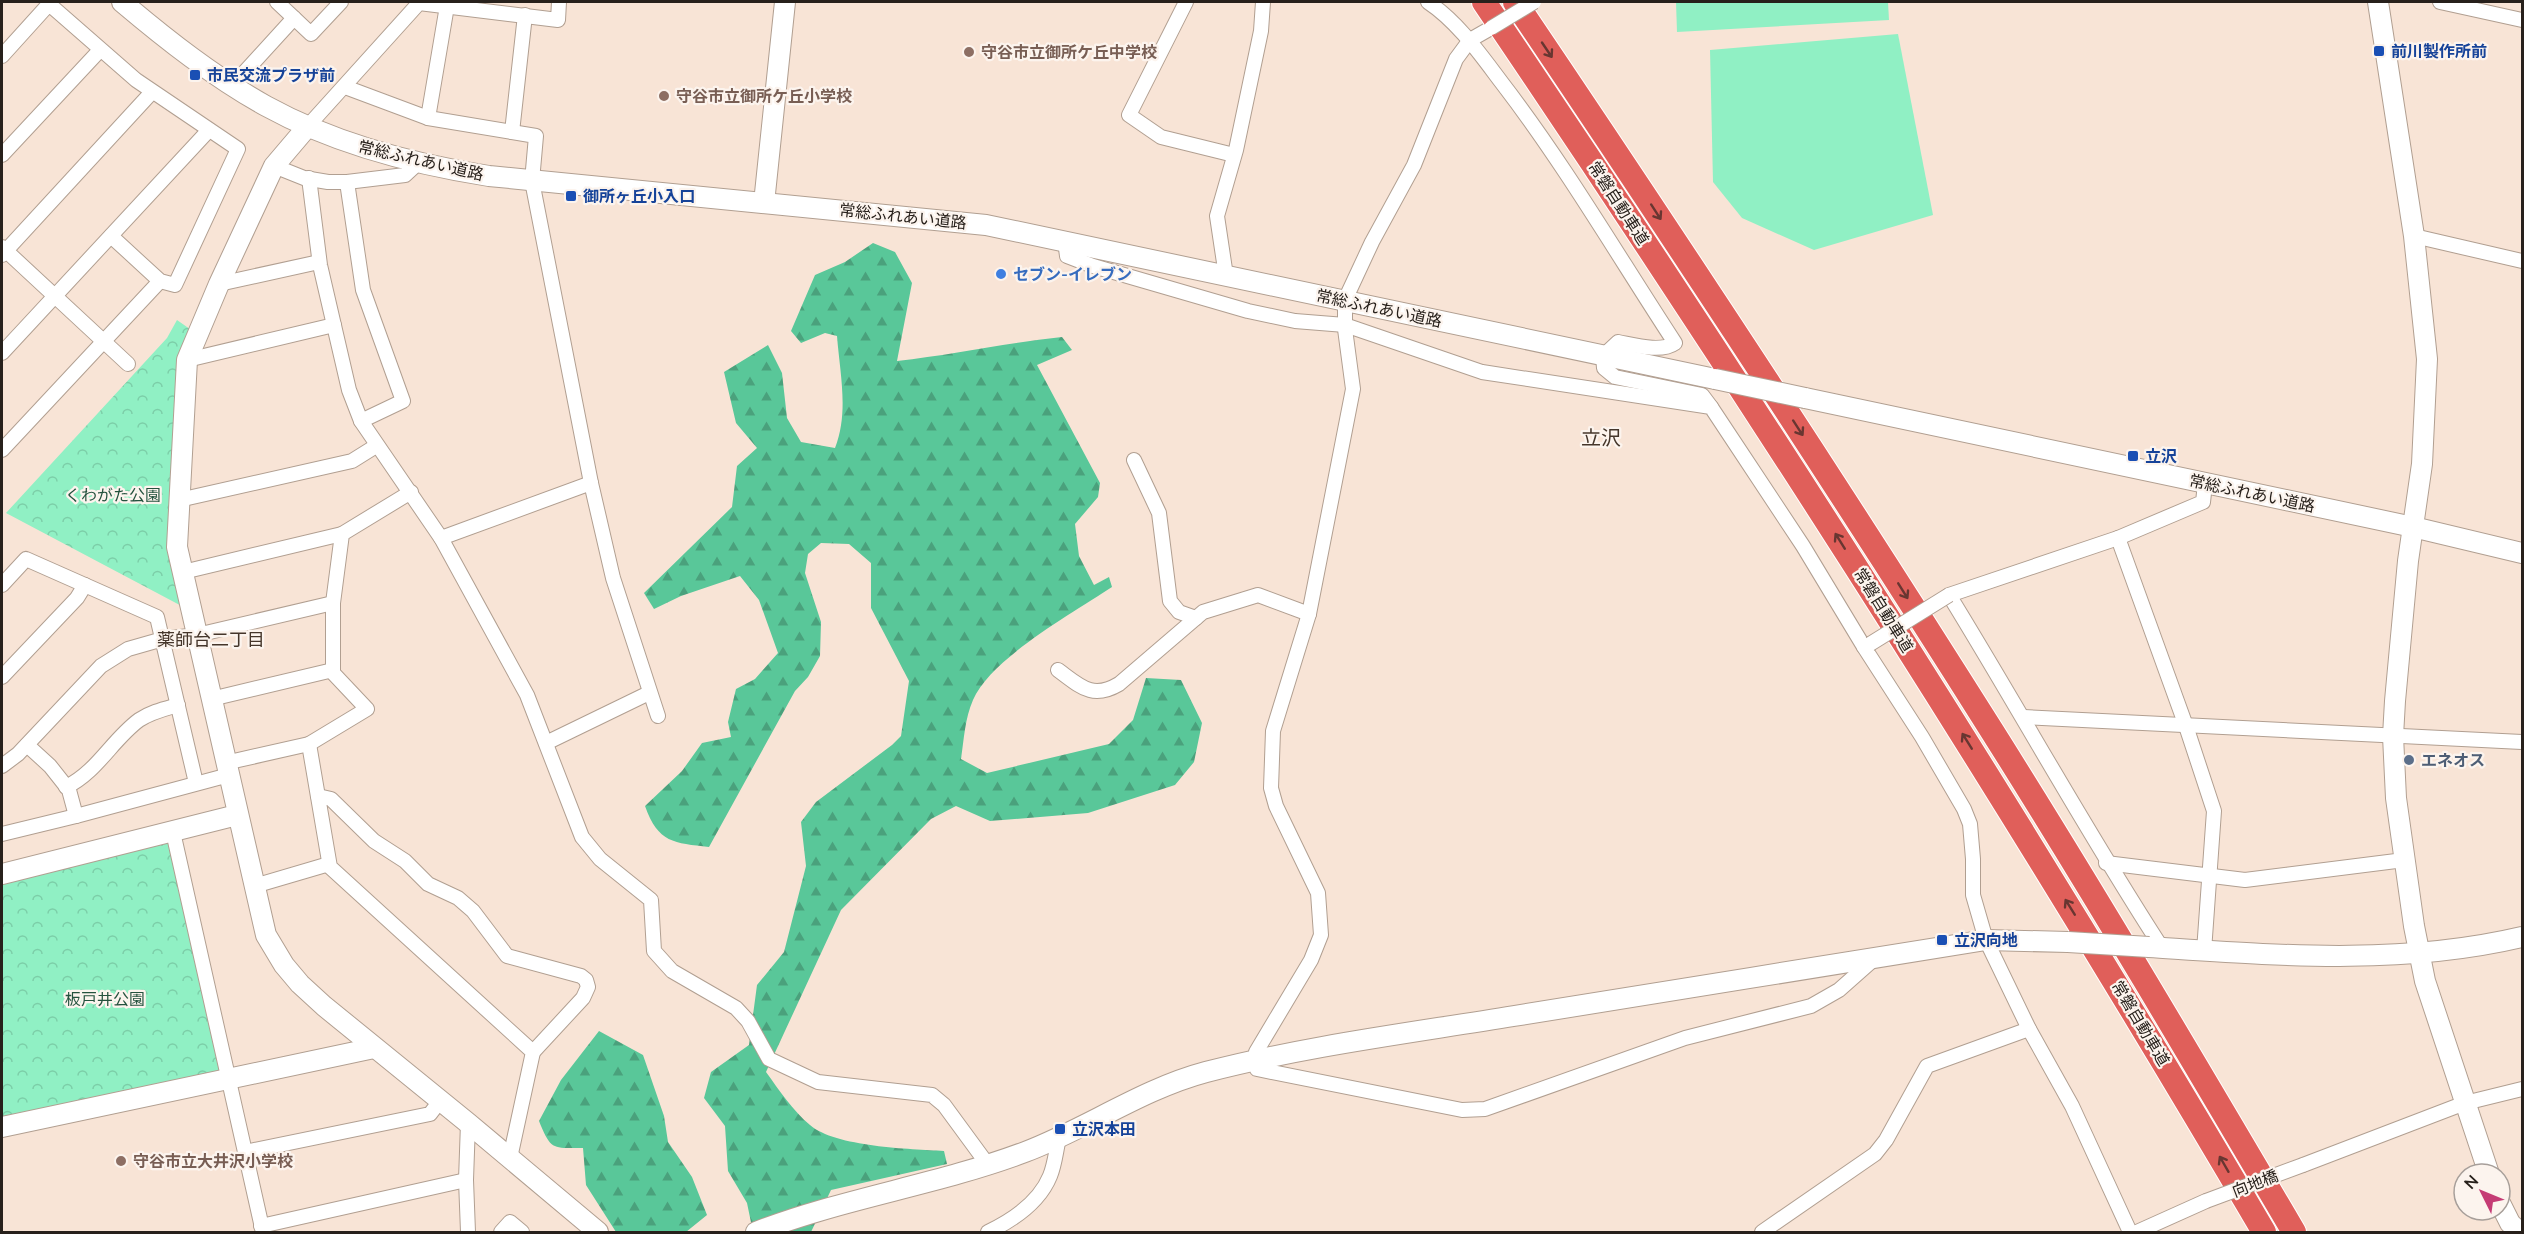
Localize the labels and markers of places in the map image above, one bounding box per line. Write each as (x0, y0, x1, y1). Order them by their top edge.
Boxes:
place label: 前川製作所前 (2391, 41, 2487, 63)
place label: 守谷市立御所ケ丘中学校 (981, 42, 1157, 64)
marker: 前川製作所前 (2372, 44, 2386, 58)
marker: 守谷市立御所ケ丘中学校 (962, 45, 976, 59)
place label: 市民交流プラザ前 (207, 65, 335, 87)
marker: 市民交流プラザ前 (188, 68, 202, 82)
place label: 守谷市立御所ケ丘小学校 (676, 86, 852, 108)
marker: 守谷市立御所ケ丘小学校 (657, 89, 671, 103)
place label: 御所ヶ丘小入口 (583, 186, 695, 208)
marker: 御所ヶ丘小入口 (564, 189, 578, 203)
place label: セブン-イレブン (1013, 264, 1132, 286)
marker: セブン-イレブン (994, 267, 1008, 281)
place label: 立沢 (2145, 446, 2177, 468)
marker: 立沢 (2126, 449, 2140, 463)
place label: エネオス (2421, 750, 2485, 772)
marker: エネオス (2402, 753, 2416, 767)
place label: 立沢向地 (1954, 930, 2018, 952)
marker: 立沢向地 (1935, 933, 1949, 947)
place label: 立沢本田 (1072, 1119, 1136, 1141)
marker: 立沢本田 (1053, 1122, 1067, 1136)
place label: 守谷市立大井沢小学校 (133, 1151, 293, 1173)
marker: 守谷市立大井沢小学校 (114, 1154, 128, 1168)

